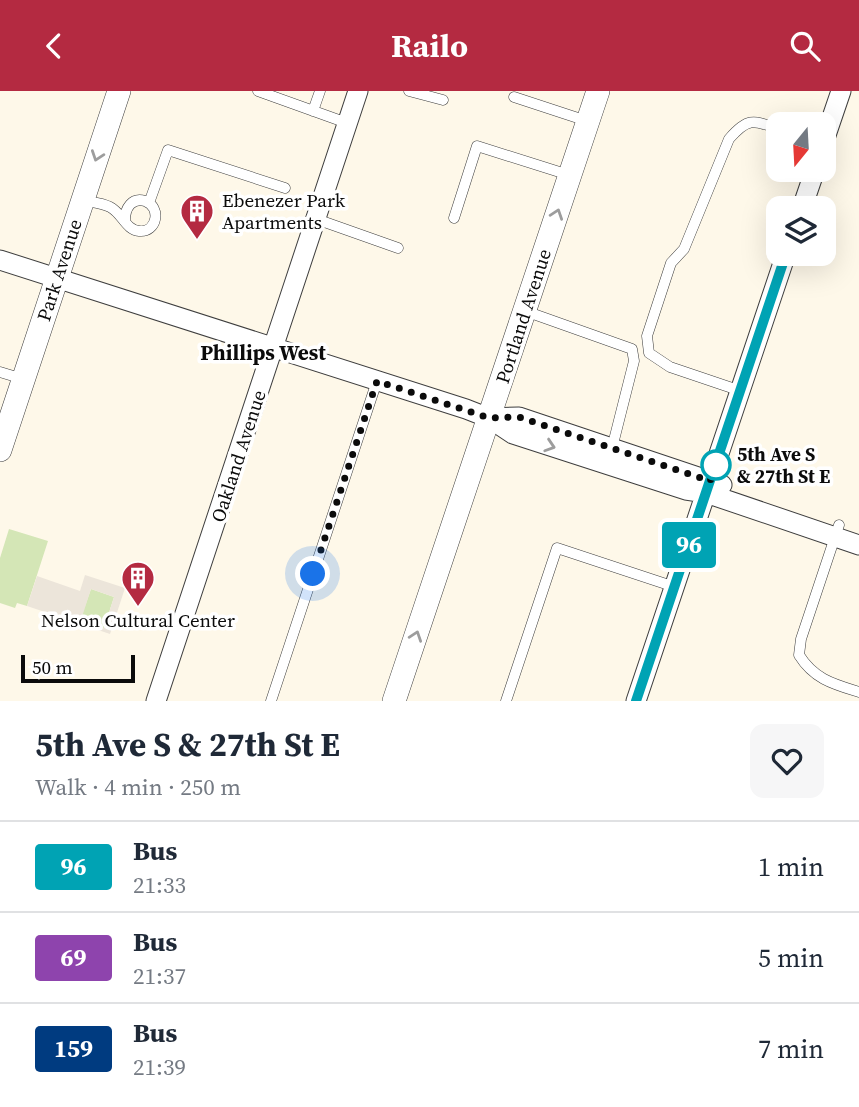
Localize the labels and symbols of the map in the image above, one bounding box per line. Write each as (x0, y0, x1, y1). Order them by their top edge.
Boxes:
north arrow (766, 112, 836, 182)
one-way arrow (91, 149, 105, 161)
place label: Ebenezer Park Apartments (222, 187, 346, 235)
building icon: Ebenezer Park Apartments (178, 192, 216, 241)
one-way arrow (549, 208, 563, 220)
street label: Park Avenue (30, 216, 88, 324)
street label: Portland Avenue (489, 245, 557, 387)
district label: Phillips West (200, 338, 326, 367)
street label: Oakland Avenue (204, 387, 272, 525)
one-way arrow (543, 438, 556, 452)
place label: 5th Ave S & 27th St E (737, 441, 830, 489)
marker: 5th Ave S & 27th St E (701, 450, 731, 480)
line badge: 96 (658, 522, 720, 568)
your location (295, 556, 330, 591)
building icon: Nelson Cultural Center (119, 559, 157, 608)
place label: Nelson Cultural Center (41, 607, 235, 633)
one-way arrow (408, 631, 422, 643)
scale bar (21, 652, 135, 684)

